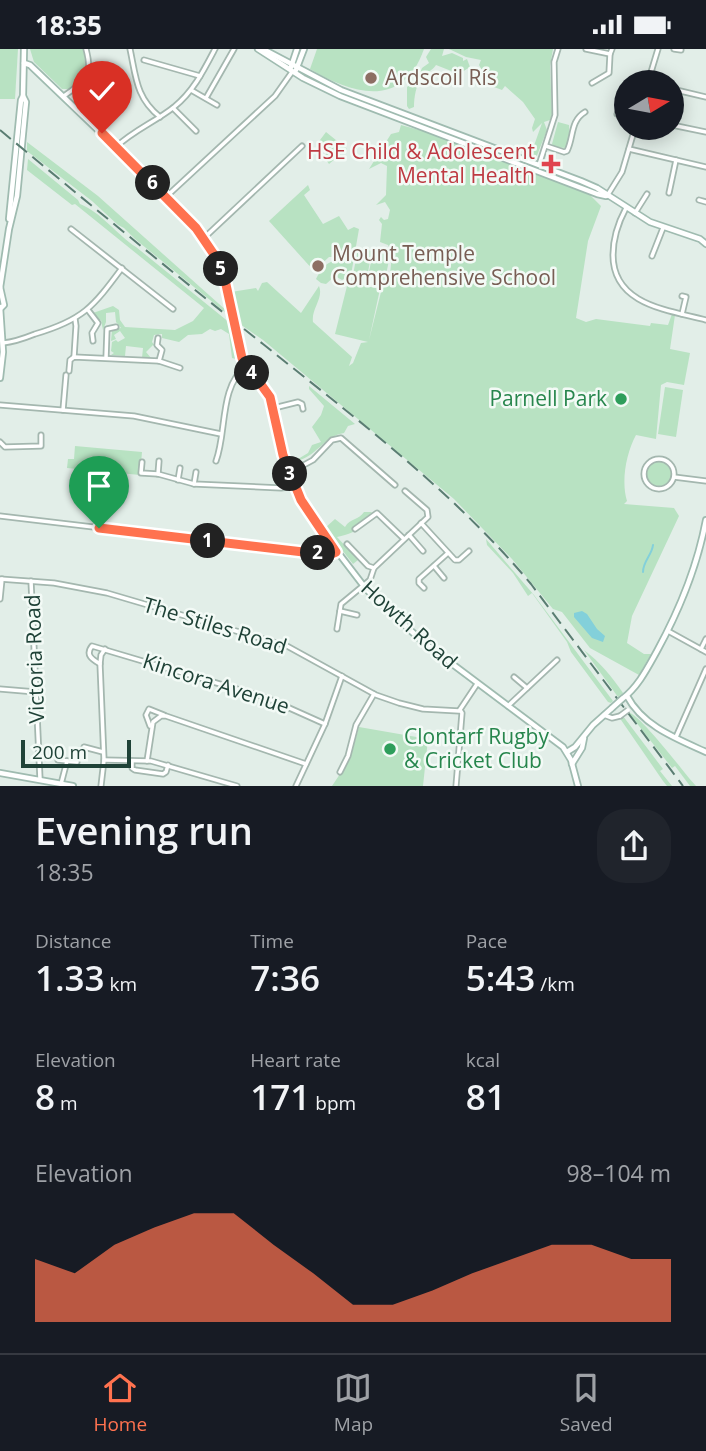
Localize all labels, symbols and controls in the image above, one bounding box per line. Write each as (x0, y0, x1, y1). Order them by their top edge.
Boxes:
text: 18:35 (35, 7, 102, 43)
pin (72, 61, 132, 133)
place label: Ardscoil Rís (385, 63, 497, 91)
marker: Ardscoil Rís (363, 70, 379, 86)
north arrow (614, 70, 684, 140)
map controls (614, 70, 684, 140)
icon: check (83, 72, 121, 110)
place label: HSE Child & Adolescent Mental Health (307, 137, 535, 189)
marker: HSE Child & Adolescent Mental Health (541, 154, 561, 174)
pin: 6 (136, 165, 170, 201)
text: 6 (147, 169, 158, 195)
place label: Mount Temple Comprehensive School (332, 239, 556, 291)
pin: 5 (204, 251, 238, 287)
text: 5 (215, 255, 226, 281)
marker: Mount Temple Comprehensive School (310, 258, 326, 274)
pin: 4 (234, 355, 270, 391)
text: 4 (246, 359, 257, 385)
place label: Parnell Park (489, 384, 607, 412)
marker: Parnell Park (613, 391, 629, 407)
pin (69, 456, 129, 528)
pin: 3 (272, 457, 308, 491)
text: 3 (284, 460, 295, 486)
icon: arrive (80, 467, 118, 505)
pin: 1 (190, 524, 226, 559)
text: 1 (202, 527, 213, 553)
pin: 2 (300, 535, 336, 571)
text: 2 (312, 539, 323, 565)
street label: Howth Road (356, 574, 464, 675)
street label: The Stiles Road (140, 590, 290, 660)
street label: Victoria Road (18, 594, 50, 724)
street label: Kincora Avenue (139, 646, 293, 720)
place label: Clontarf Rugby & Cricket Club (404, 722, 549, 774)
scale bar (21, 737, 131, 769)
text: 200 m (32, 739, 87, 765)
marker: Clontarf Rugby & Cricket Club (382, 741, 398, 757)
text: Evening run (35, 804, 253, 856)
button: share (597, 809, 671, 883)
text: 18:35 (35, 856, 94, 888)
text: Distance (35, 928, 111, 954)
text: Time (250, 928, 294, 954)
text: Pace (466, 928, 507, 954)
text: 1.33 (35, 954, 105, 1001)
text: 7:36 (250, 954, 320, 1001)
text: 5:43 (466, 954, 535, 1001)
text: km (105, 971, 137, 997)
text: /km (535, 971, 575, 997)
text: Elevation (35, 1047, 116, 1073)
text: Heart rate (250, 1047, 341, 1073)
text: kcal (466, 1047, 500, 1073)
text: 8 (35, 1073, 55, 1120)
text: 171 (250, 1073, 310, 1120)
text: 81 (466, 1073, 506, 1120)
text: m (55, 1090, 78, 1116)
text: bpm (310, 1090, 356, 1116)
text: Elevation (35, 1157, 133, 1189)
text: 98–104 m (566, 1157, 671, 1189)
tab: Home (93, 1369, 147, 1437)
tab: Map (334, 1369, 373, 1437)
tab: Saved (560, 1369, 613, 1437)

